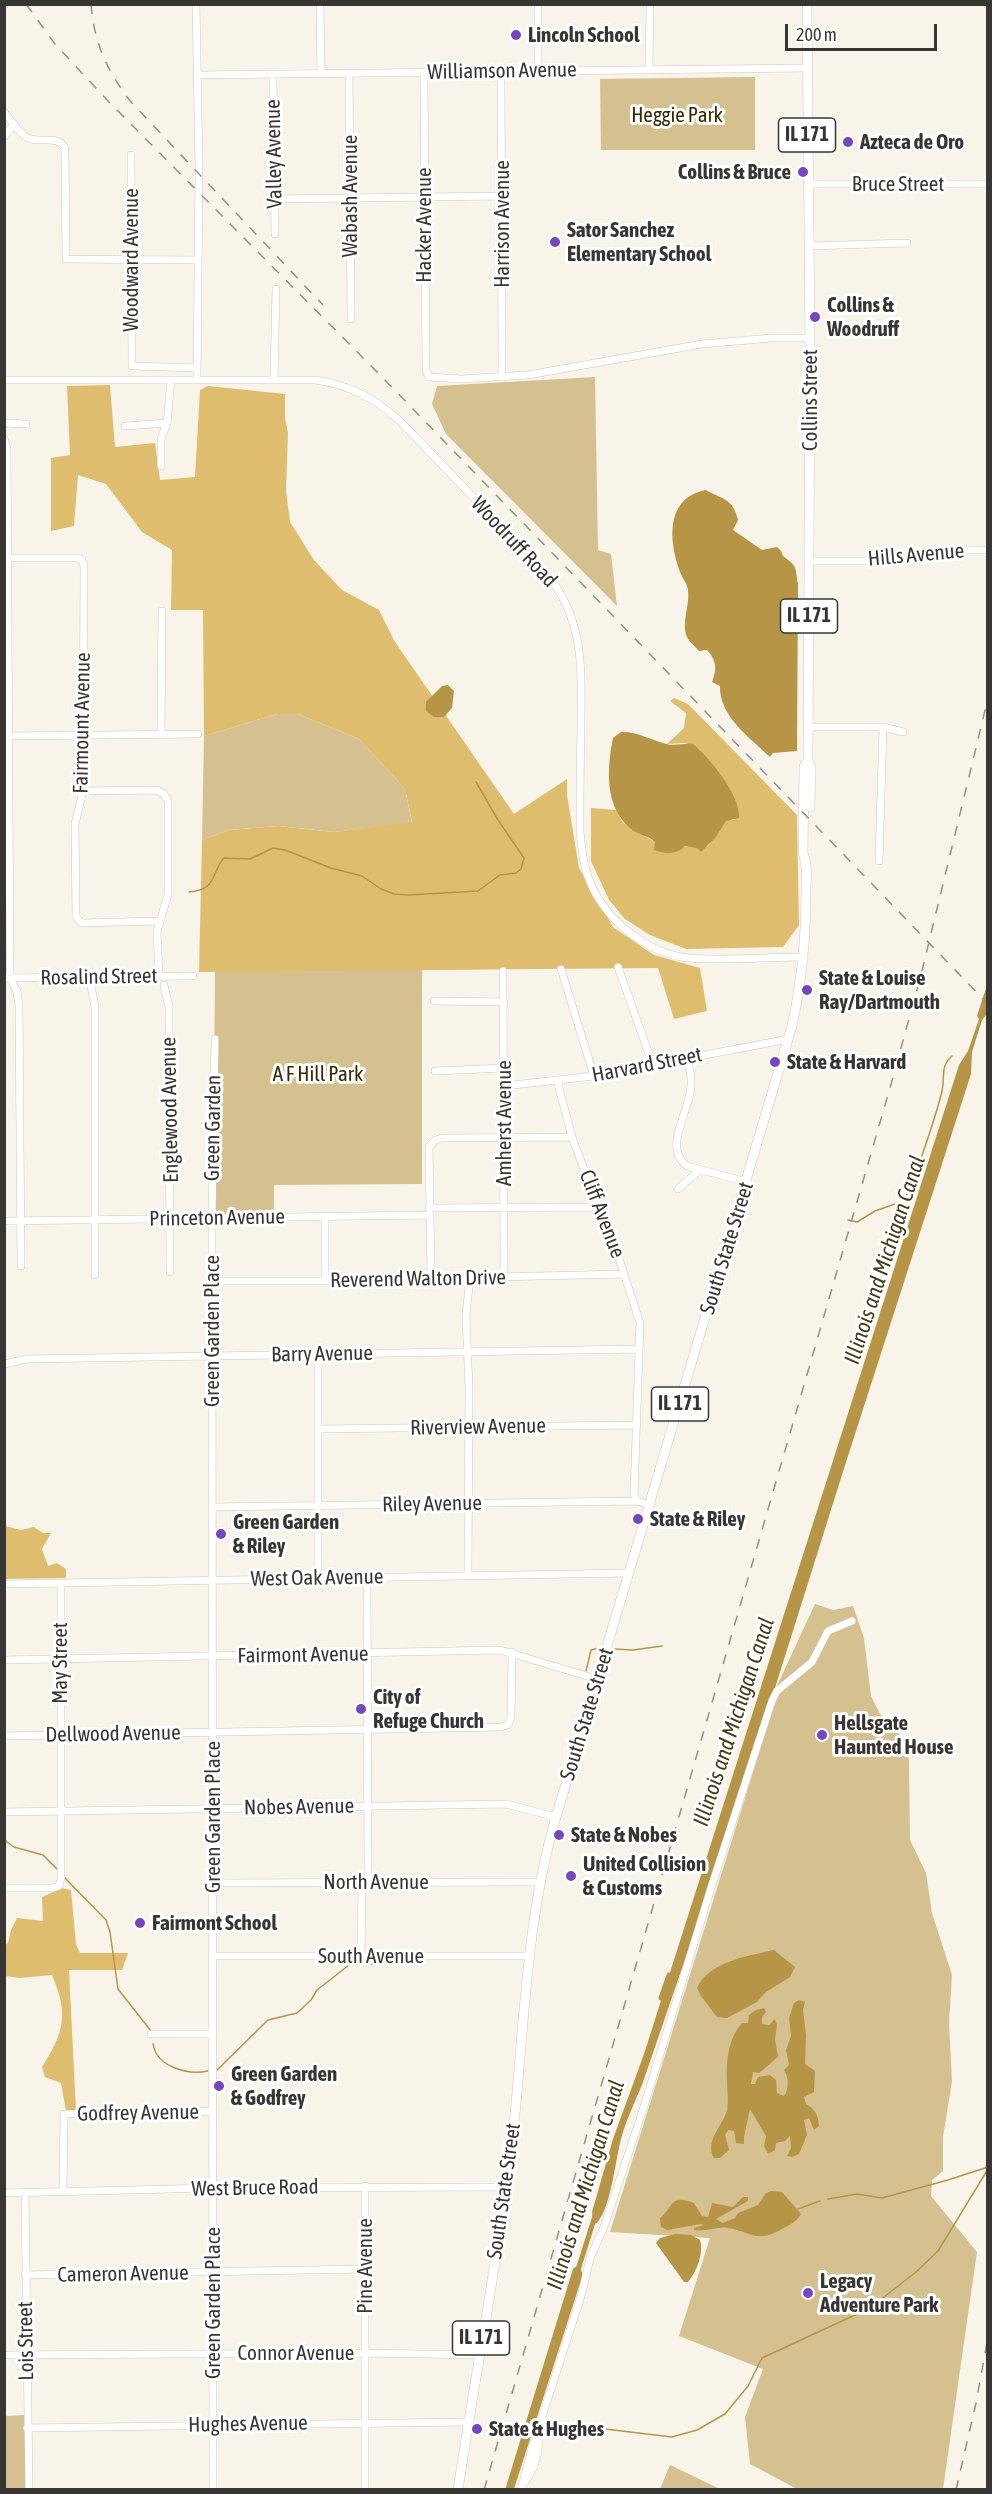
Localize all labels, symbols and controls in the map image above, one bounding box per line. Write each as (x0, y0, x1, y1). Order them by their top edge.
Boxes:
scale bar (788, 12, 940, 50)
place label: Lincoln School (528, 22, 639, 48)
text: 200 m (796, 24, 837, 45)
marker: Lincoln School (509, 28, 523, 42)
street label: Williamson Avenue (427, 57, 577, 85)
street label: Valley Avenue (260, 99, 288, 209)
park label: Heggie Park (631, 102, 723, 128)
road number: IL 171 (778, 118, 836, 152)
place label: Azteca de Oro (860, 129, 964, 155)
street label: Wabash Avenue (337, 135, 363, 257)
marker: Azteca de Oro (841, 135, 855, 149)
place label: Collins & Bruce (678, 159, 791, 185)
street label: Harrison Avenue (489, 160, 515, 288)
marker: Collins & Bruce (796, 165, 810, 179)
street label: Hacker Avenue (411, 167, 437, 283)
street label: Bruce Street (852, 171, 944, 197)
street label: Woodward Avenue (118, 188, 144, 332)
place label: Sator Sanchez Elementary School (567, 217, 711, 267)
marker: Sator Sanchez Elementary School (548, 235, 562, 249)
place label: Collins & Woodruff (827, 292, 899, 342)
marker: Collins & Woodruff (808, 310, 822, 324)
street label: Collins Street (797, 349, 823, 451)
street label: Woodruff Road (466, 491, 562, 593)
street label: Hills Avenue (867, 538, 965, 572)
road number: IL 171 (780, 599, 838, 633)
street label: Fairmount Avenue (68, 652, 96, 794)
street label: Rosalind Street (40, 963, 158, 991)
place label: State & Louise Ray/Dartmouth (819, 965, 940, 1015)
marker: State & Louise Ray/Dartmouth (800, 983, 814, 997)
street label: Englewood Avenue (156, 1037, 184, 1183)
street label: Harvard Street (590, 1042, 704, 1088)
place label: State & Harvard (787, 1049, 906, 1075)
marker: State & Harvard (768, 1055, 782, 1069)
street label: Amherst Avenue (491, 1060, 517, 1186)
park label: A F Hill Park (273, 1061, 363, 1087)
street label: Green Garden (199, 1075, 227, 1181)
water label: Illinois and Michigan Canal (839, 1152, 931, 1368)
street label: Cliff Avenue (574, 1166, 630, 1262)
street label: South State Street (695, 1179, 759, 1317)
street label: Princeton Avenue (149, 1204, 285, 1232)
street label: Green Garden Place (199, 1255, 225, 1407)
street label: Reverend Walton Drive (330, 1265, 506, 1293)
street label: Barry Avenue (271, 1341, 373, 1367)
road number: IL 171 (652, 1387, 708, 1421)
street label: Riverview Avenue (410, 1413, 546, 1441)
street label: Riley Avenue (382, 1491, 482, 1517)
place label: State & Riley (650, 1506, 745, 1532)
place label: Green Garden & Riley (233, 1509, 339, 1559)
marker: State & Riley (631, 1512, 645, 1526)
marker: Green Garden & Riley (214, 1527, 228, 1541)
street label: West Oak Avenue (250, 1564, 384, 1592)
water label: Illinois and Michigan Canal (688, 1614, 780, 1830)
street label: May Street (47, 1622, 73, 1704)
street label: Fairmont Avenue (237, 1641, 369, 1669)
street label: South State Street (555, 1645, 619, 1783)
place label: City of Refuge Church (373, 1684, 484, 1734)
marker: City of Refuge Church (354, 1702, 368, 1716)
place label: Hellsgate Haunted House (834, 1710, 954, 1760)
street label: Dellwood Avenue (45, 1720, 181, 1748)
marker: Hellsgate Haunted House (815, 1728, 829, 1742)
street label: Green Garden Place (200, 1741, 226, 1893)
street label: Nobes Avenue (244, 1793, 354, 1821)
place label: State & Nobes (571, 1822, 677, 1848)
marker: State & Nobes (552, 1828, 566, 1842)
place label: United Collision & Customs (583, 1851, 706, 1901)
street label: North Avenue (323, 1869, 429, 1895)
marker: United Collision & Customs (564, 1869, 578, 1883)
place label: Fairmont School (152, 1910, 277, 1936)
marker: Fairmont School (133, 1916, 147, 1930)
street label: South Avenue (318, 1943, 424, 1969)
place label: Green Garden & Godfrey (231, 2061, 337, 2111)
water label: Illinois and Michigan Canal (542, 2077, 630, 2293)
marker: Green Garden & Godfrey (212, 2079, 226, 2093)
street label: Godfrey Avenue (77, 2099, 199, 2127)
street label: South State Street (482, 2121, 526, 2261)
street label: West Bruce Road (191, 2174, 319, 2202)
street label: Pine Avenue (352, 2218, 378, 2314)
street label: Green Garden Place (200, 2227, 226, 2379)
street label: Cameron Avenue (57, 2260, 189, 2288)
place label: Legacy Adventure Park (820, 2268, 938, 2318)
marker: Legacy Adventure Park (801, 2286, 815, 2300)
street label: Lois Street (13, 2301, 39, 2381)
road number: IL 171 (452, 2321, 510, 2355)
street label: Connor Avenue (238, 2340, 354, 2366)
street label: Hughes Avenue (188, 2410, 308, 2438)
place label: State & Hughes (489, 2416, 604, 2442)
marker: State & Hughes (470, 2422, 484, 2436)

